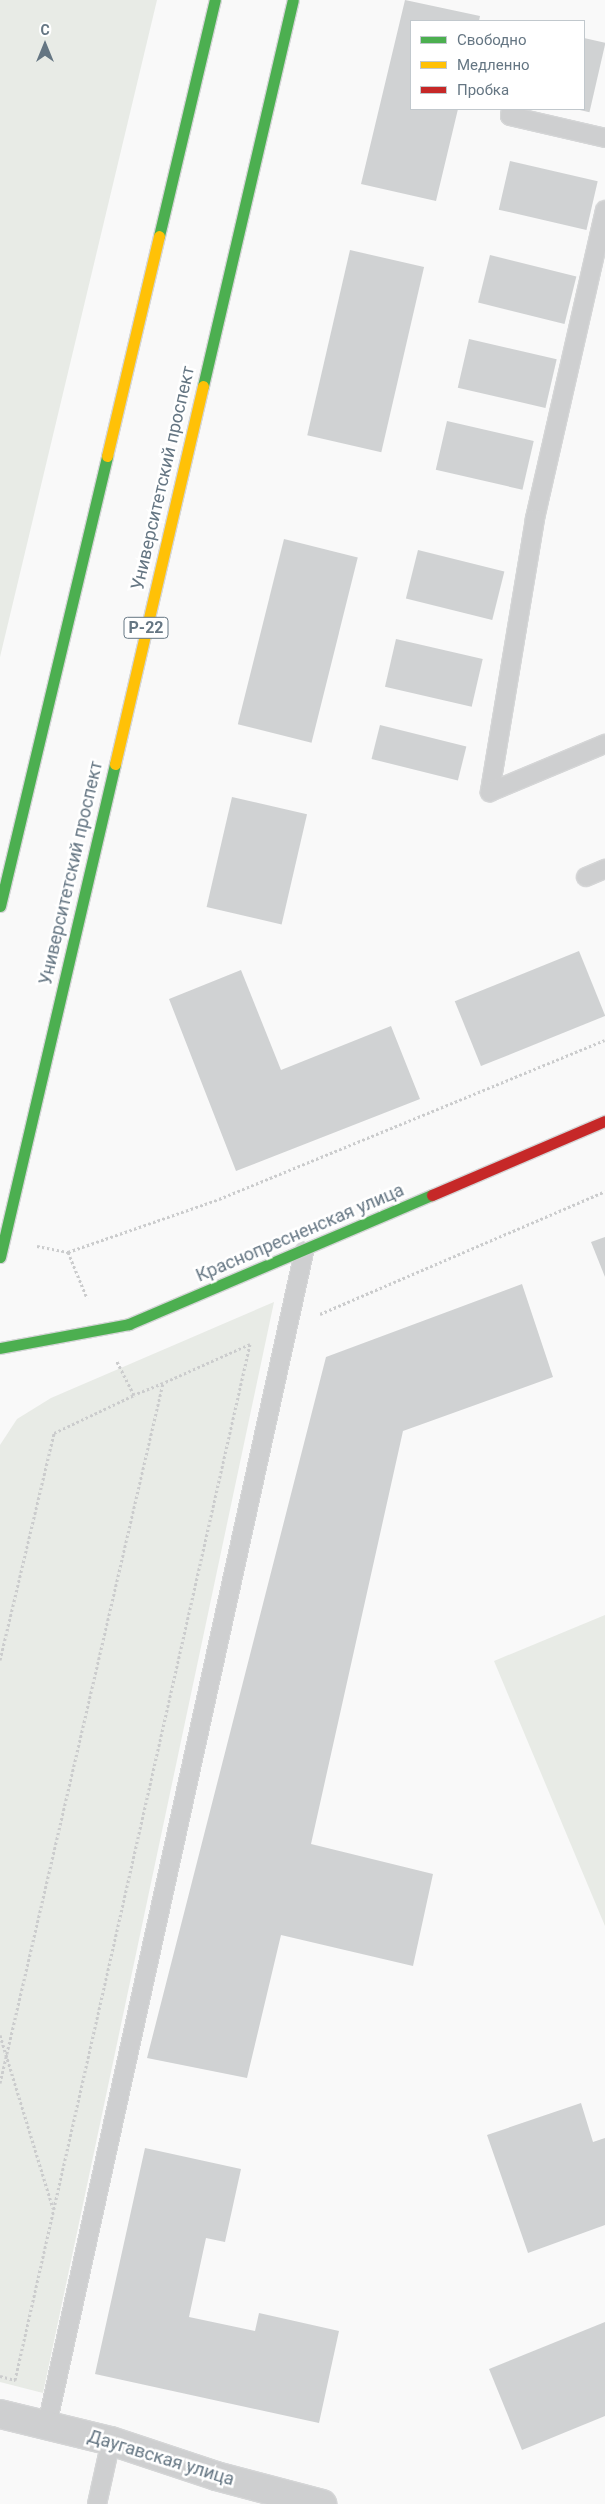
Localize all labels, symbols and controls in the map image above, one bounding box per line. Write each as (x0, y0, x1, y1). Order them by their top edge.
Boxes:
north arrow (20, 20, 70, 70)
legend (410, 20, 585, 110)
text: С (40, 22, 50, 38)
text: Свободно (457, 31, 526, 49)
text: Медленно (457, 56, 530, 74)
text: Пробка (457, 81, 509, 99)
street label: Университетский проспект (127, 364, 199, 592)
road number: Р-22 (124, 614, 168, 641)
street label: Университетский проспект (35, 759, 107, 987)
street label: Краснопресненская улица (193, 1179, 407, 1287)
street label: Даугавская улица (85, 2425, 237, 2491)

